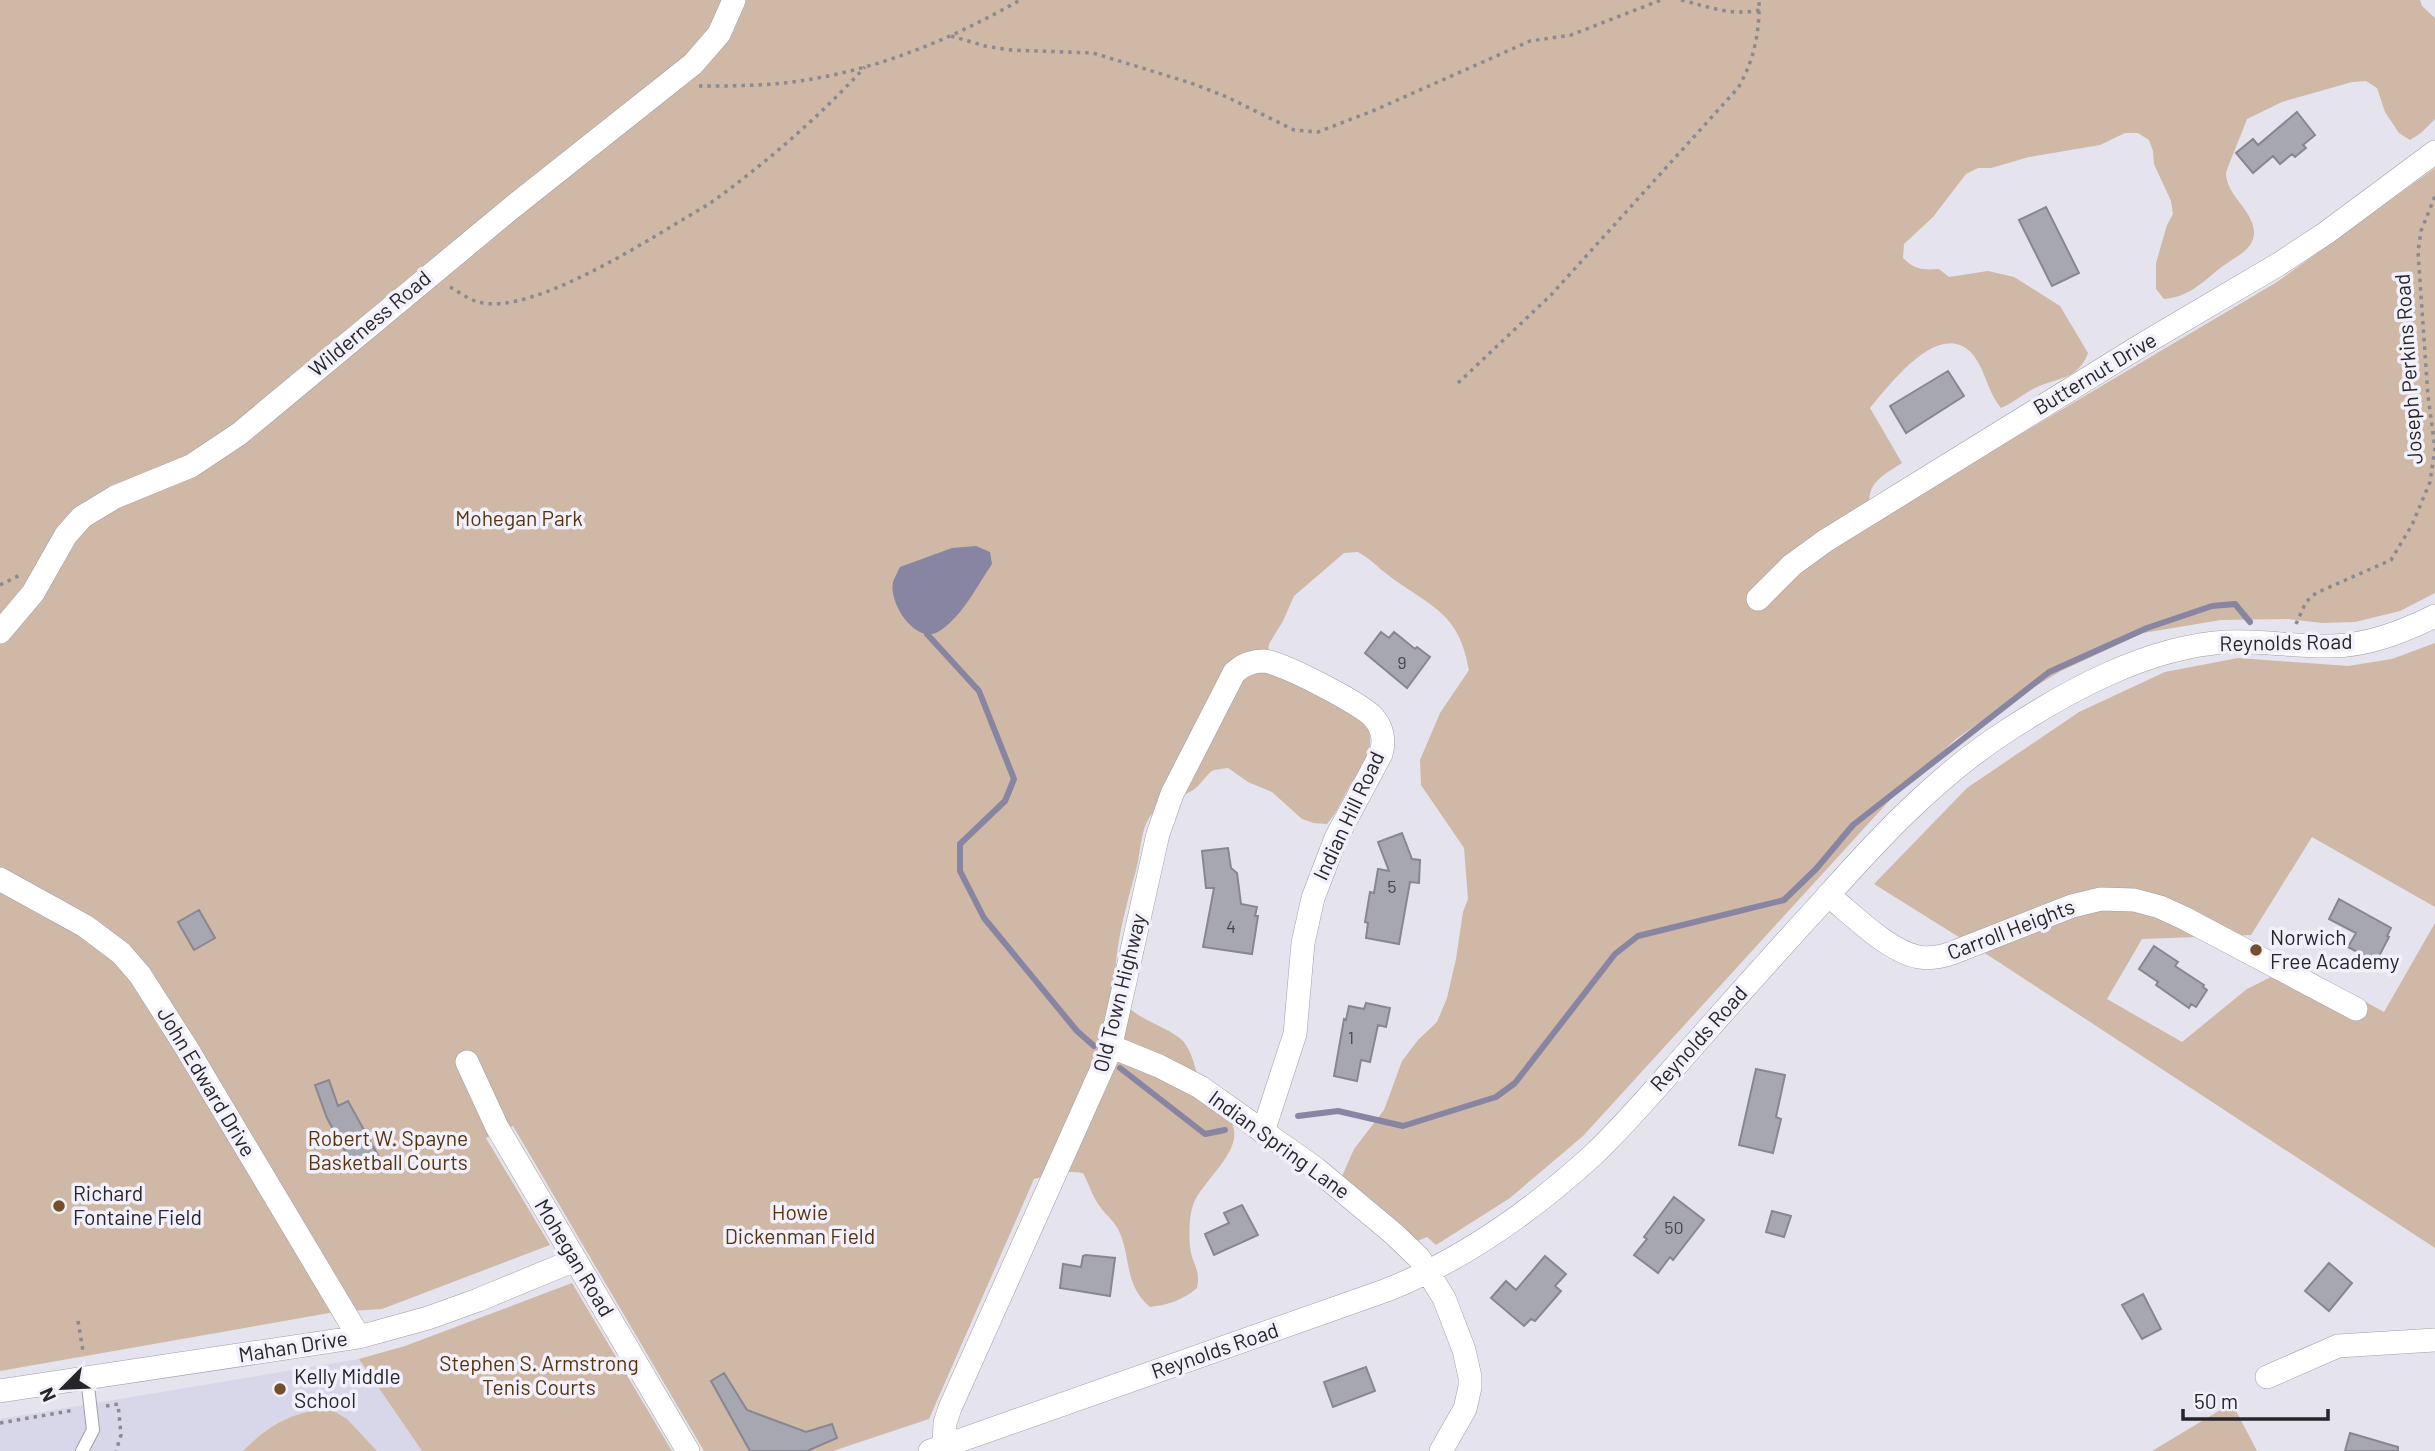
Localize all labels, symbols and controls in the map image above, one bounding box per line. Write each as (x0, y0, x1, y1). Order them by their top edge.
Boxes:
street label: Wilderness Road (303, 265, 435, 381)
street label: Joseph Perkins Road (2388, 273, 2427, 465)
street label: Butternut Drive (2028, 326, 2160, 419)
park label: Mohegan Park (455, 505, 583, 530)
street label: Reynolds Road (2219, 628, 2353, 655)
house number: 9 (1397, 651, 1407, 673)
street label: Indian Hill Road (1307, 747, 1388, 884)
house number: 5 (1387, 875, 1397, 897)
street label: Carroll Heights (1943, 893, 2078, 964)
street label: Old Town Highway (1087, 911, 1150, 1074)
house number: 4 (1226, 915, 1236, 937)
place label: Norwich Free Academy (2270, 924, 2400, 973)
marker: Norwich Free Academy (2248, 942, 2264, 958)
street label: Reynolds Road (1644, 980, 1752, 1096)
street label: John Edward Drive (153, 1002, 262, 1161)
house number: 1 (1348, 1026, 1354, 1048)
street label: Indian Spring Lane (1204, 1084, 1355, 1203)
park label: Robert W. Spayne Basketball Courts (308, 1125, 468, 1174)
place label: Richard Fontaine Field (73, 1180, 202, 1229)
street label: Mohegan Road (530, 1194, 620, 1321)
marker: Richard Fontaine Field (51, 1198, 67, 1214)
park label: Howie Dickenman Field (725, 1199, 875, 1248)
house number: 50 (1664, 1216, 1684, 1238)
street label: Reynolds Road (1148, 1316, 1281, 1383)
street label: Mahan Drive (236, 1325, 349, 1366)
park label: Stephen S. Armstrong Tenis Courts (439, 1350, 639, 1399)
north arrow (28, 1353, 98, 1423)
place label: Kelly Middle School (294, 1363, 401, 1412)
scale bar (2183, 1378, 2328, 1422)
marker: Kelly Middle School (272, 1381, 288, 1397)
text: N (34, 1385, 60, 1406)
text: 50 m (2194, 1388, 2238, 1413)

